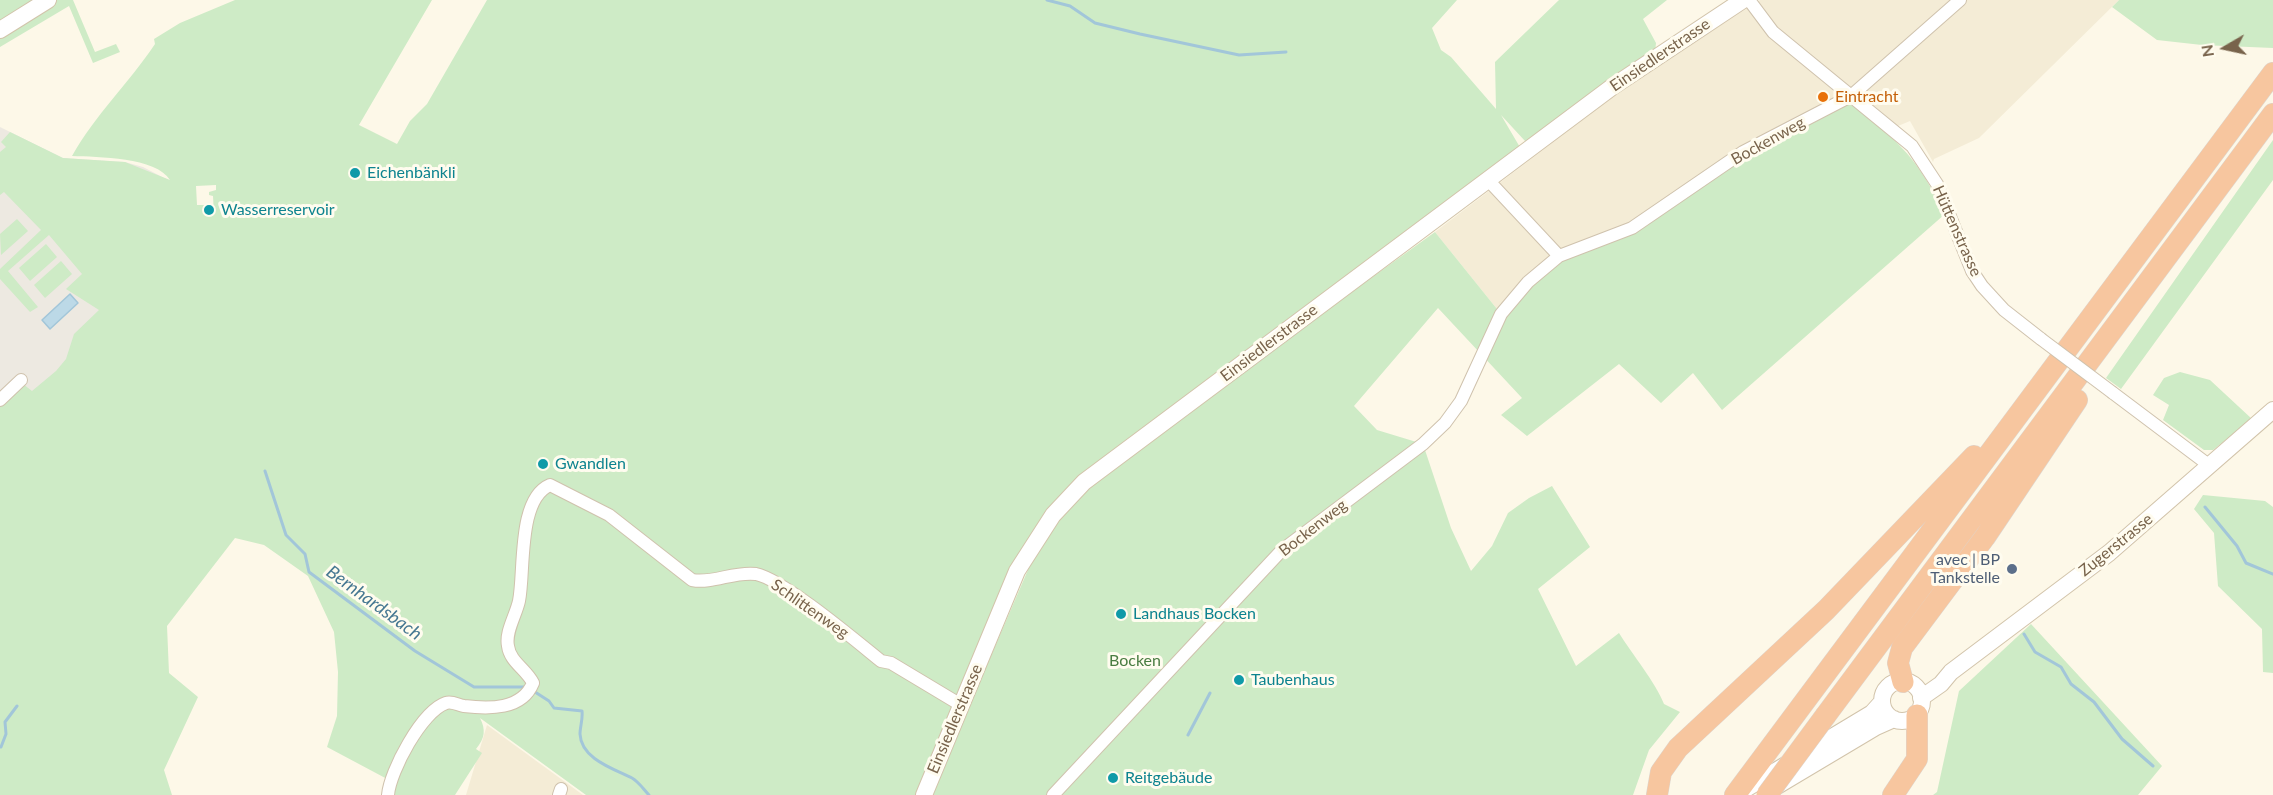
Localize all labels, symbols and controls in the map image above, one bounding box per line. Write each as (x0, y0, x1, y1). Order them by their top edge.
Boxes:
street label: Einsiedlerstrasse (1606, 14, 1714, 96)
north arrow (2195, 18, 2255, 78)
text: N (2196, 43, 2217, 58)
place label: Eintracht (1835, 87, 1898, 107)
marker: Eintracht (1816, 90, 1830, 104)
street label: Bockenweg (1728, 113, 1808, 169)
place label: Eichenbänkli (367, 163, 456, 183)
marker: Eichenbänkli (348, 166, 362, 180)
street label: Hüttenstrasse (1928, 182, 1986, 280)
place label: Wasserreservoir (221, 200, 335, 220)
marker: Wasserreservoir (202, 203, 216, 217)
street label: Einsiedlerstrasse (1217, 300, 1321, 386)
place label: Gwandlen (555, 454, 626, 474)
marker: Gwandlen (536, 457, 550, 471)
street label: Bockenweg (1275, 495, 1351, 561)
street label: Zugerstrasse (2075, 509, 2157, 581)
place label: avec | BP Tankstelle (1930, 550, 2000, 588)
water label: Bernhardsbach (322, 561, 426, 645)
marker: avec | BP Tankstelle (2005, 562, 2019, 576)
street label: Schlittenweg (768, 575, 852, 643)
place label: Landhaus Bocken (1133, 604, 1256, 624)
marker: Landhaus Bocken (1114, 607, 1128, 621)
park label: Bocken (1109, 651, 1161, 671)
street label: Einsiedlerstrasse (923, 662, 987, 776)
place label: Taubenhaus (1251, 670, 1335, 690)
marker: Taubenhaus (1232, 673, 1246, 687)
place label: Reitgebäude (1125, 768, 1212, 788)
marker: Reitgebäude (1106, 771, 1120, 785)

